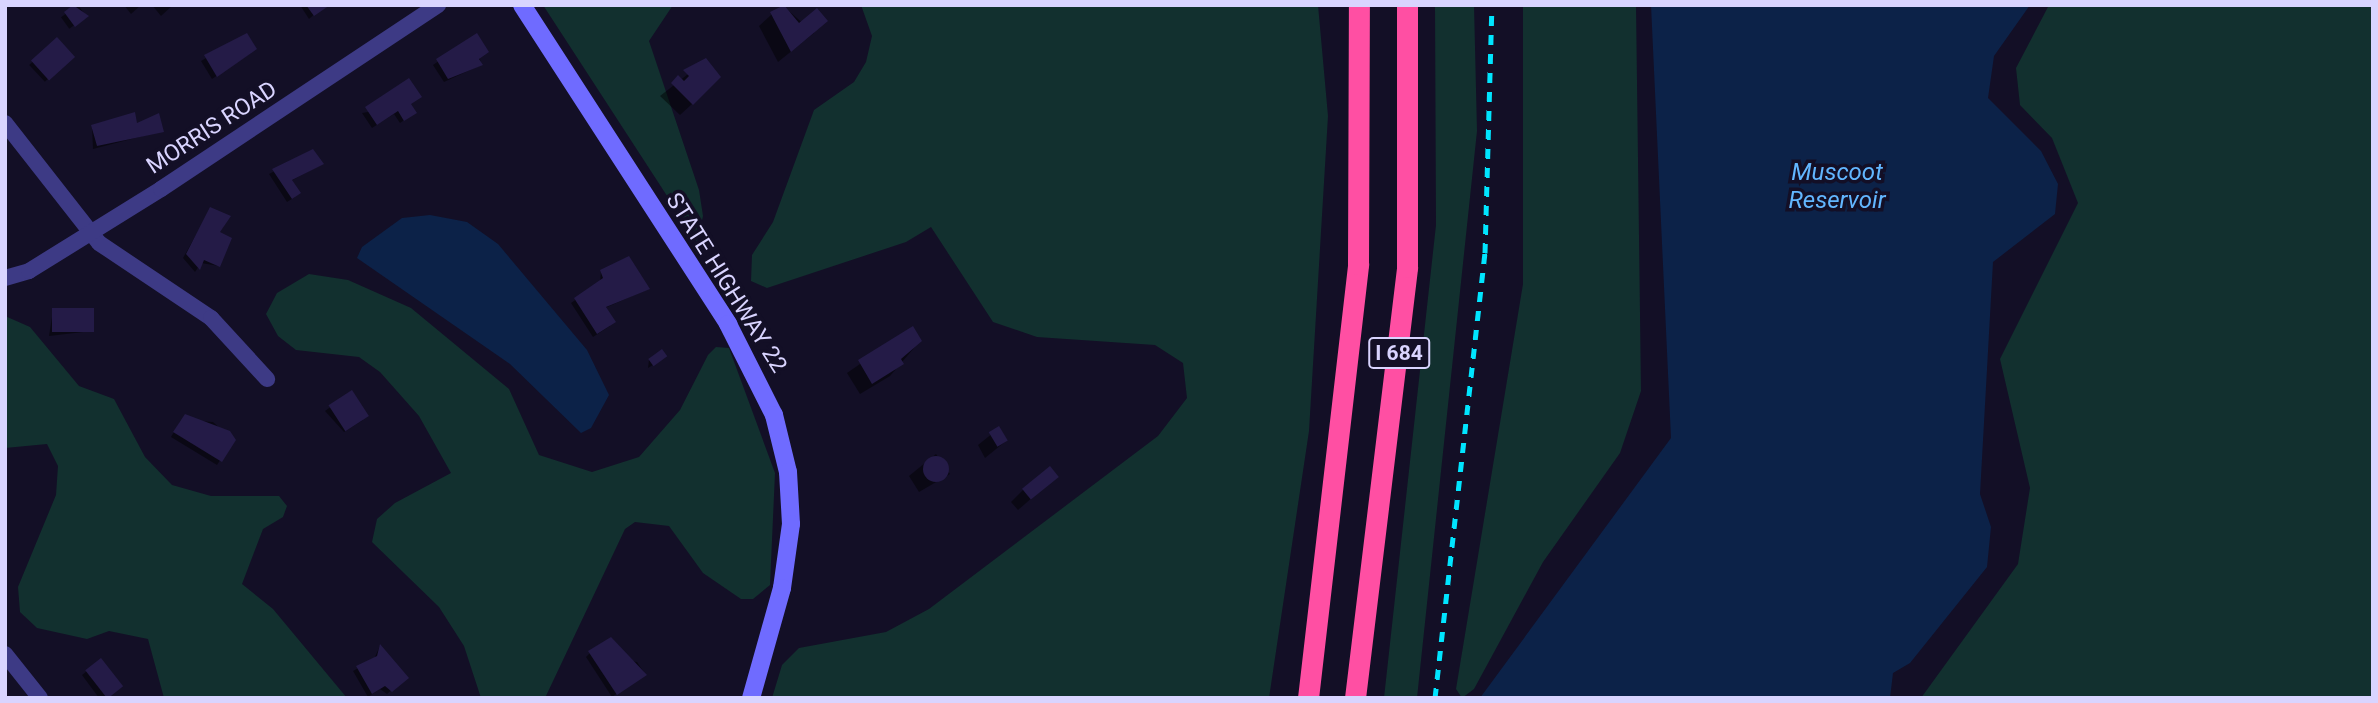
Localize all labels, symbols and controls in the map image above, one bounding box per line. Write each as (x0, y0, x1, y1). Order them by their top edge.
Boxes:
street label: MORRIS ROAD (142, 76, 282, 180)
water label: Muscoot Reservoir (1788, 159, 1886, 215)
street label: STATE HIGHWAY 22 (660, 188, 792, 378)
road number: I 684 (1368, 336, 1430, 370)

